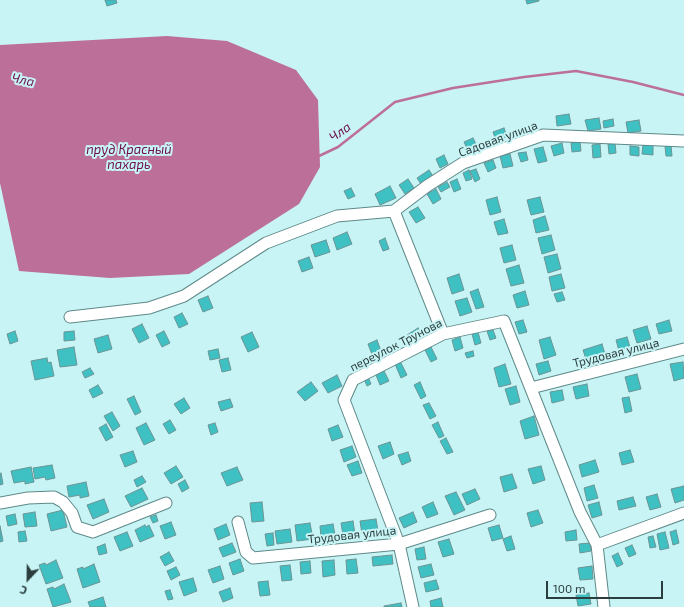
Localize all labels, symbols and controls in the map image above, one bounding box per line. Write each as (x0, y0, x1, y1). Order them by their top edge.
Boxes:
water label: Чла (10, 70, 36, 90)
street label: Садовая улица (456, 118, 540, 160)
water label: Чла (326, 119, 354, 145)
water label: пруд Красный пахарь (86, 142, 172, 173)
street label: переулок Трунова (347, 315, 445, 375)
street label: Трудовая улица (571, 335, 661, 371)
street label: Трудовая улица (307, 523, 397, 547)
north arrow (8, 559, 48, 599)
scale bar (548, 573, 665, 599)
text: 100 m (553, 581, 585, 595)
text: С (18, 583, 29, 598)

